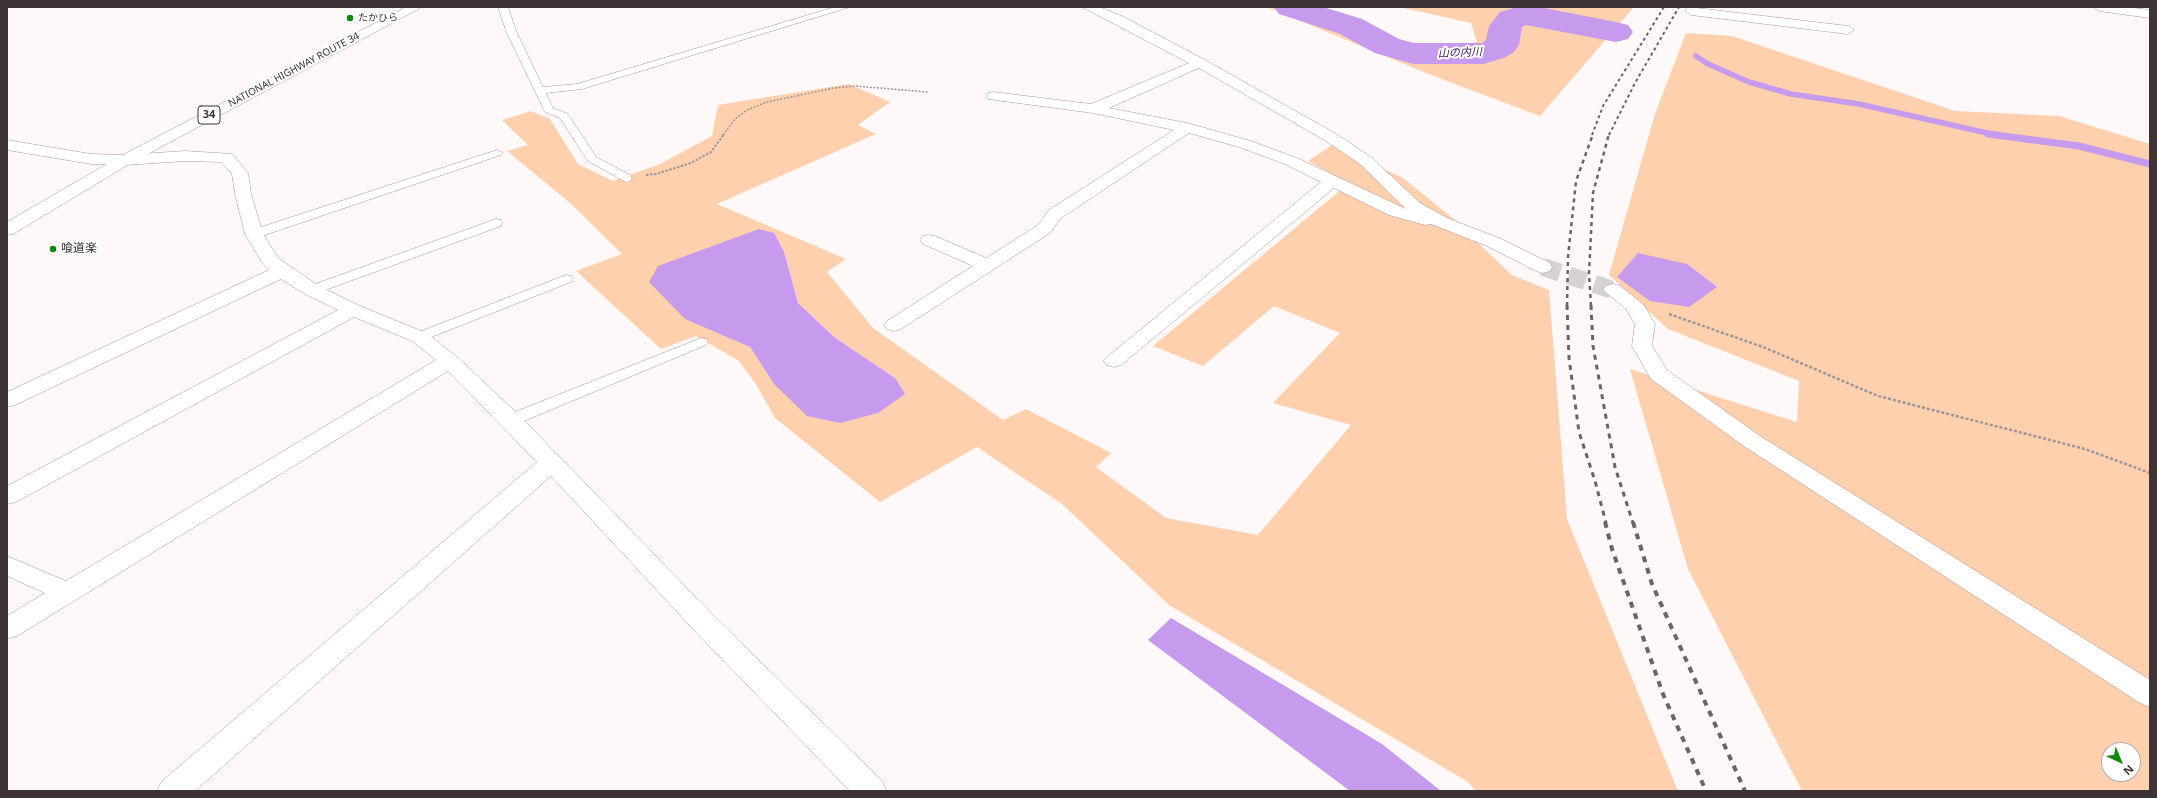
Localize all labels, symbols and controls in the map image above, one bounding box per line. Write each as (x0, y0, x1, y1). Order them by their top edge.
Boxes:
place label: たかひら (358, 12, 398, 24)
marker: たかひら (345, 13, 355, 23)
street label: NATIONAL HIGHWAY ROUTE 34 (226, 30, 362, 110)
water label: 山の内川 (1438, 46, 1482, 60)
road number: 34 (198, 106, 220, 124)
place label: 喰道楽 (61, 242, 97, 256)
marker: 喰道楽 (48, 244, 58, 254)
north arrow (2101, 742, 2141, 782)
text: N (2121, 762, 2137, 779)

